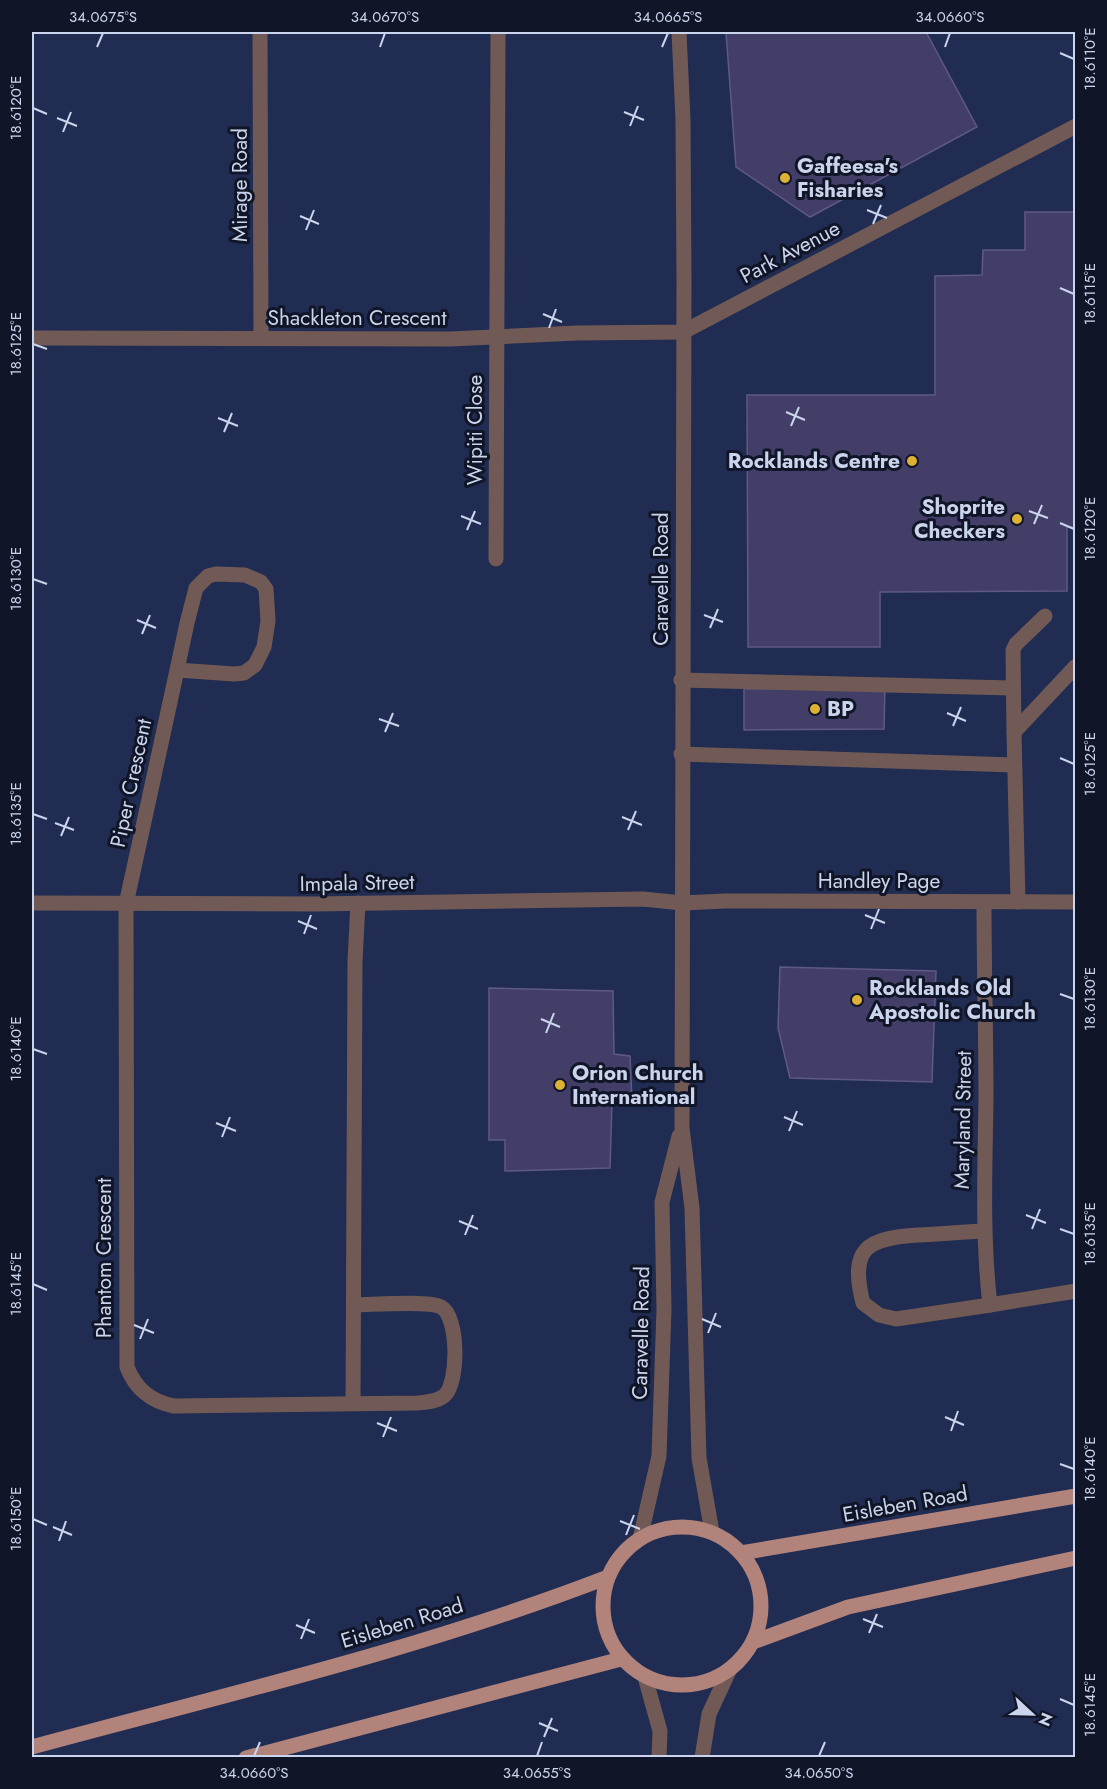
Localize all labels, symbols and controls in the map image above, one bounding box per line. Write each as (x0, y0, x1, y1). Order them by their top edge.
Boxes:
text: 34.0675°S (69, 6, 137, 28)
text: 34.0670°S (351, 6, 419, 28)
text: 34.0665°S (634, 6, 702, 28)
text: 34.0660°S (915, 6, 985, 28)
text: 18.6110°E (1079, 28, 1101, 90)
text: 18.6120°E (5, 76, 27, 140)
street label: Mirage Road (225, 128, 255, 242)
place label: Gaffeesa's Fisharies (797, 151, 899, 205)
marker: Gaffeesa's Fisharies (778, 171, 792, 185)
street label: Park Avenue (735, 213, 845, 291)
text: 18.6115°E (1079, 263, 1101, 325)
street label: Shackleton Crescent (268, 303, 446, 333)
text: 18.6125°E (5, 312, 27, 376)
street label: Wipiti Close (460, 375, 490, 485)
place label: Rocklands Centre (728, 446, 900, 476)
marker: Rocklands Centre (905, 454, 919, 468)
place label: Shoprite Checkers (914, 492, 1005, 546)
text: 18.6120°E (1079, 497, 1101, 561)
street label: Caravelle Road (646, 512, 676, 646)
marker: Shoprite Checkers (1010, 512, 1024, 526)
text: 18.6130°E (5, 547, 27, 611)
place label: BP (827, 694, 854, 724)
marker: BP (808, 702, 822, 716)
street label: Piper Crescent (103, 716, 159, 850)
text: 18.6125°E (1079, 732, 1101, 796)
text: 18.6135°E (5, 782, 27, 846)
street label: Handley Page (818, 866, 941, 896)
street label: Impala Street (299, 867, 415, 899)
text: 18.6130°E (1079, 967, 1101, 1031)
place label: Rocklands Old Apostolic Church (868, 973, 1036, 1027)
marker: Rocklands Old Apostolic Church (850, 993, 864, 1007)
text: 18.6140°E (5, 1017, 27, 1081)
street label: Maryland Street (947, 1050, 979, 1190)
place label: Orion Church International (572, 1058, 704, 1112)
marker: Orion Church International (553, 1078, 567, 1092)
street label: Phantom Crescent (89, 1178, 119, 1338)
text: 18.6135°E (1079, 1202, 1101, 1266)
text: 18.6145°E (5, 1252, 27, 1316)
street label: Caravelle Road (625, 1266, 657, 1400)
text: 18.6140°E (1079, 1437, 1101, 1501)
street label: Eisleben Road (840, 1478, 970, 1530)
text: 18.6150°E (5, 1487, 27, 1551)
street label: Eisleben Road (337, 1590, 467, 1656)
text: 18.6145°E (1079, 1673, 1101, 1737)
north arrow (1002, 1684, 1062, 1744)
text: N (1032, 1709, 1058, 1730)
text: 34.0660°S (219, 1762, 289, 1784)
text: 34.0655°S (503, 1762, 571, 1784)
text: 34.0650°S (785, 1762, 853, 1784)

